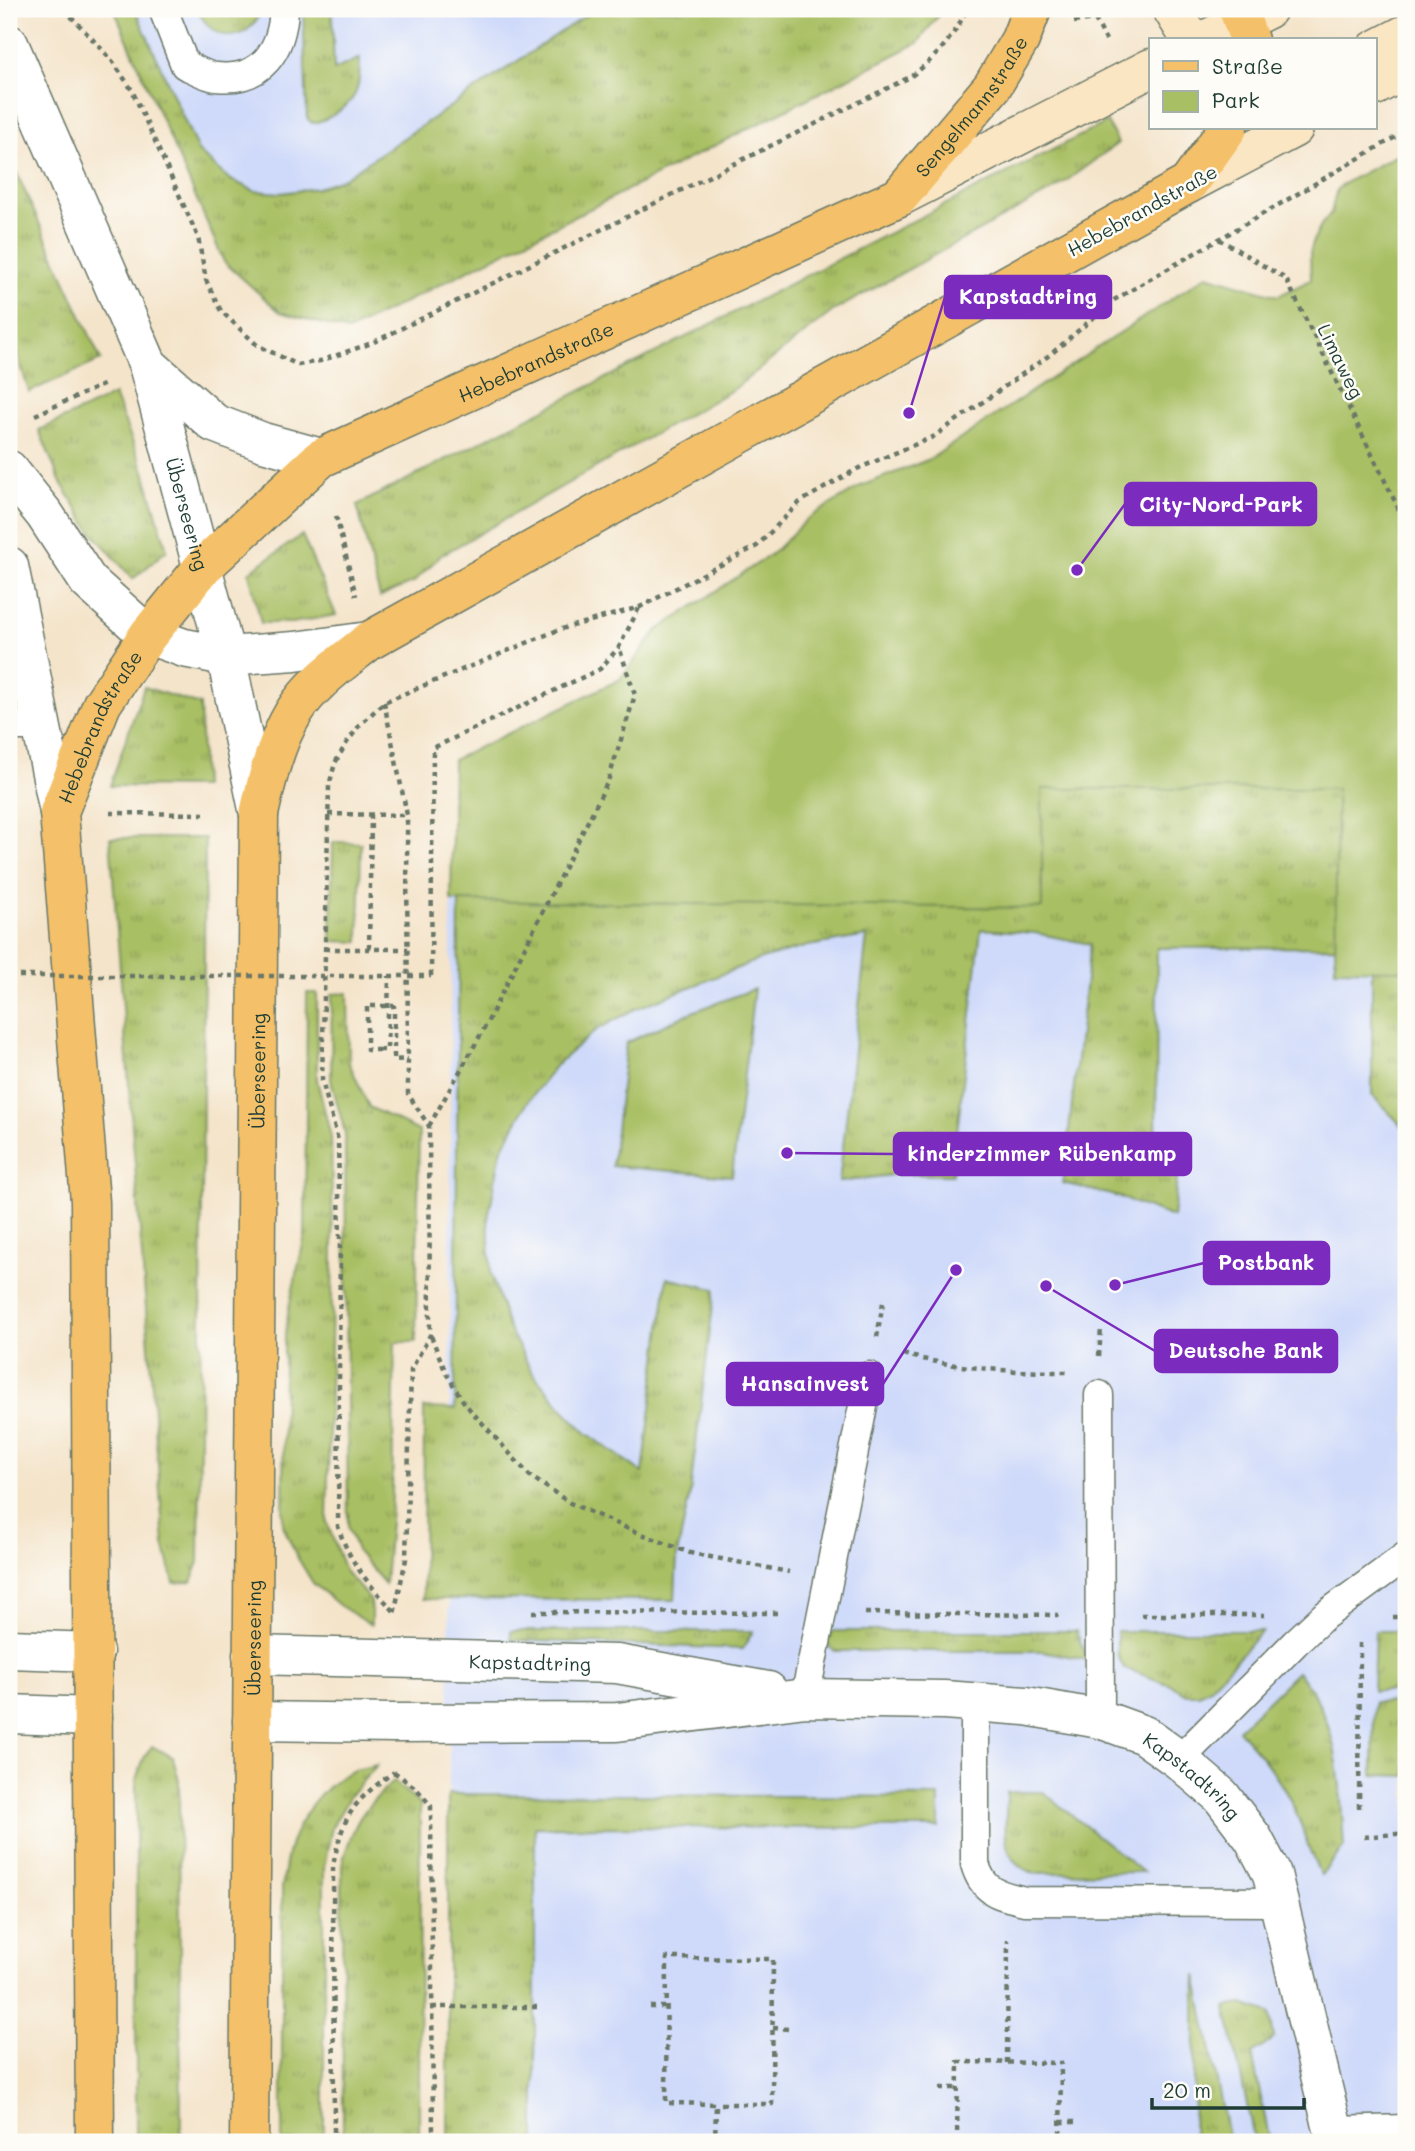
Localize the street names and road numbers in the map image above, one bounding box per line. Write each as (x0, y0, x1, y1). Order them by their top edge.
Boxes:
street label: Sengelmannstraße (909, 31, 1032, 182)
street label: Hebebrandstraße (1062, 158, 1222, 262)
street label: Hebebrandstraße (454, 315, 617, 407)
street label: Limaweg (1312, 319, 1370, 403)
street label: Überseering (161, 455, 215, 573)
street label: Hebebrandstraße (51, 645, 147, 807)
street label: Überseering (244, 1013, 270, 1129)
street label: Überseering (240, 1580, 266, 1696)
street label: Kapstadtring (469, 1648, 591, 1676)
street label: Kapstadtring (1139, 1726, 1247, 1824)

